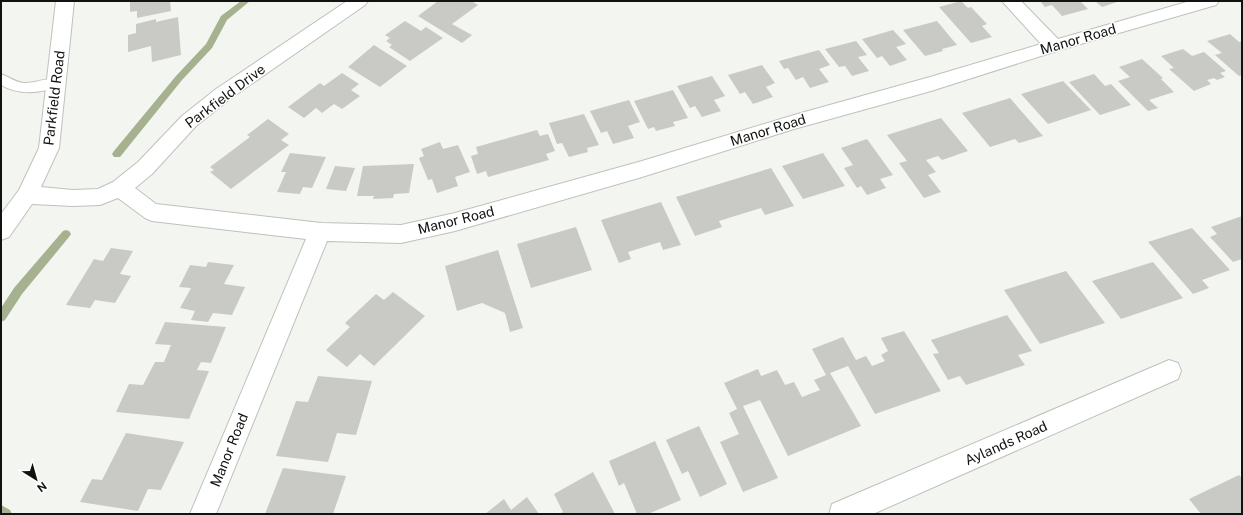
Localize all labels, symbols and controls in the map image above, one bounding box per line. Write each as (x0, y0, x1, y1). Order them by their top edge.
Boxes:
street label: Manor Road (1038, 21, 1118, 57)
street label: Parkfield Road (40, 50, 68, 146)
street label: Parkfield Drive (182, 61, 268, 131)
street label: Manor Road (728, 111, 808, 149)
street label: Manor Road (416, 203, 496, 237)
street label: Manor Road (207, 411, 251, 489)
street label: Aylands Road (962, 418, 1050, 468)
north arrow (16, 459, 56, 499)
text: N (35, 480, 49, 494)

